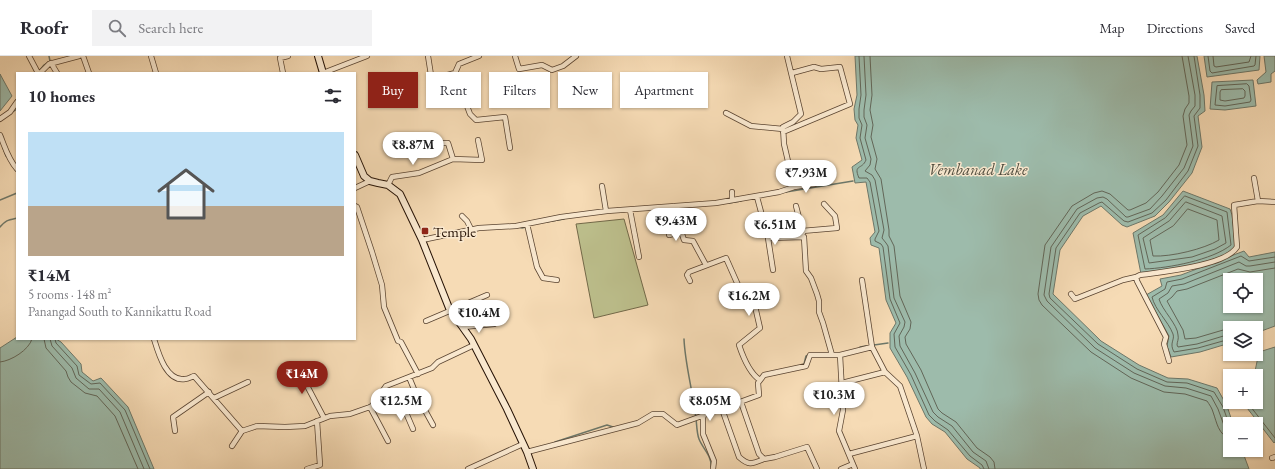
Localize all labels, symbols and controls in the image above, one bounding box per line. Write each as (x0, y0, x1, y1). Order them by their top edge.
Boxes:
search box (92, 10, 372, 46)
text: Roofr (20, 15, 68, 40)
icon: search (106, 17, 128, 39)
text: Search here (138, 18, 203, 37)
text: Map (1099, 19, 1125, 37)
text: Directions (1147, 19, 1203, 37)
text: Saved (1225, 19, 1255, 37)
chip: Buy (368, 72, 418, 108)
chip: Rent (426, 72, 481, 108)
chip: Filters (489, 72, 550, 108)
chip: New (558, 72, 612, 108)
chip: Apartment (620, 72, 708, 108)
text: 10 homes (28, 85, 95, 107)
icon: filters (322, 85, 344, 107)
pin: ₹8.87M (380, 132, 446, 166)
text: ₹8.87M (392, 136, 434, 153)
icon: home (150, 158, 222, 230)
water label: Vembanad Lake (929, 159, 1028, 180)
pin: ₹7.93M (773, 160, 839, 194)
text: ₹7.93M (785, 164, 827, 181)
pin: ₹9.43M (643, 208, 709, 242)
text: ₹9.43M (655, 212, 697, 229)
pin: ₹6.51M (742, 212, 808, 246)
text: ₹6.51M (754, 216, 796, 233)
place label: Temple (433, 222, 476, 241)
marker: Temple (420, 226, 430, 236)
text: ₹14M (28, 264, 71, 286)
map controls (1223, 273, 1263, 457)
button: locate (1223, 273, 1263, 313)
pin: ₹16.2M (716, 283, 782, 317)
text: 5 rooms · 148 m² (28, 286, 112, 303)
text: ₹16.2M (728, 287, 770, 304)
pin: ₹10.4M (446, 300, 512, 334)
text: Panangad South to Kannikattu Road (28, 303, 212, 320)
text: ₹10.4M (458, 304, 500, 321)
button: layers (1223, 321, 1263, 361)
pin: ₹14M (278, 361, 326, 395)
text: ₹14M (286, 365, 318, 382)
button: + (1223, 369, 1263, 409)
pin: ₹10.3M (801, 382, 867, 416)
text: ₹10.3M (813, 386, 855, 403)
pin: ₹12.5M (368, 388, 434, 422)
pin: ₹8.05M (677, 388, 743, 422)
text: ₹12.5M (380, 392, 422, 409)
text: ₹8.05M (689, 392, 731, 409)
button: − (1223, 417, 1263, 457)

